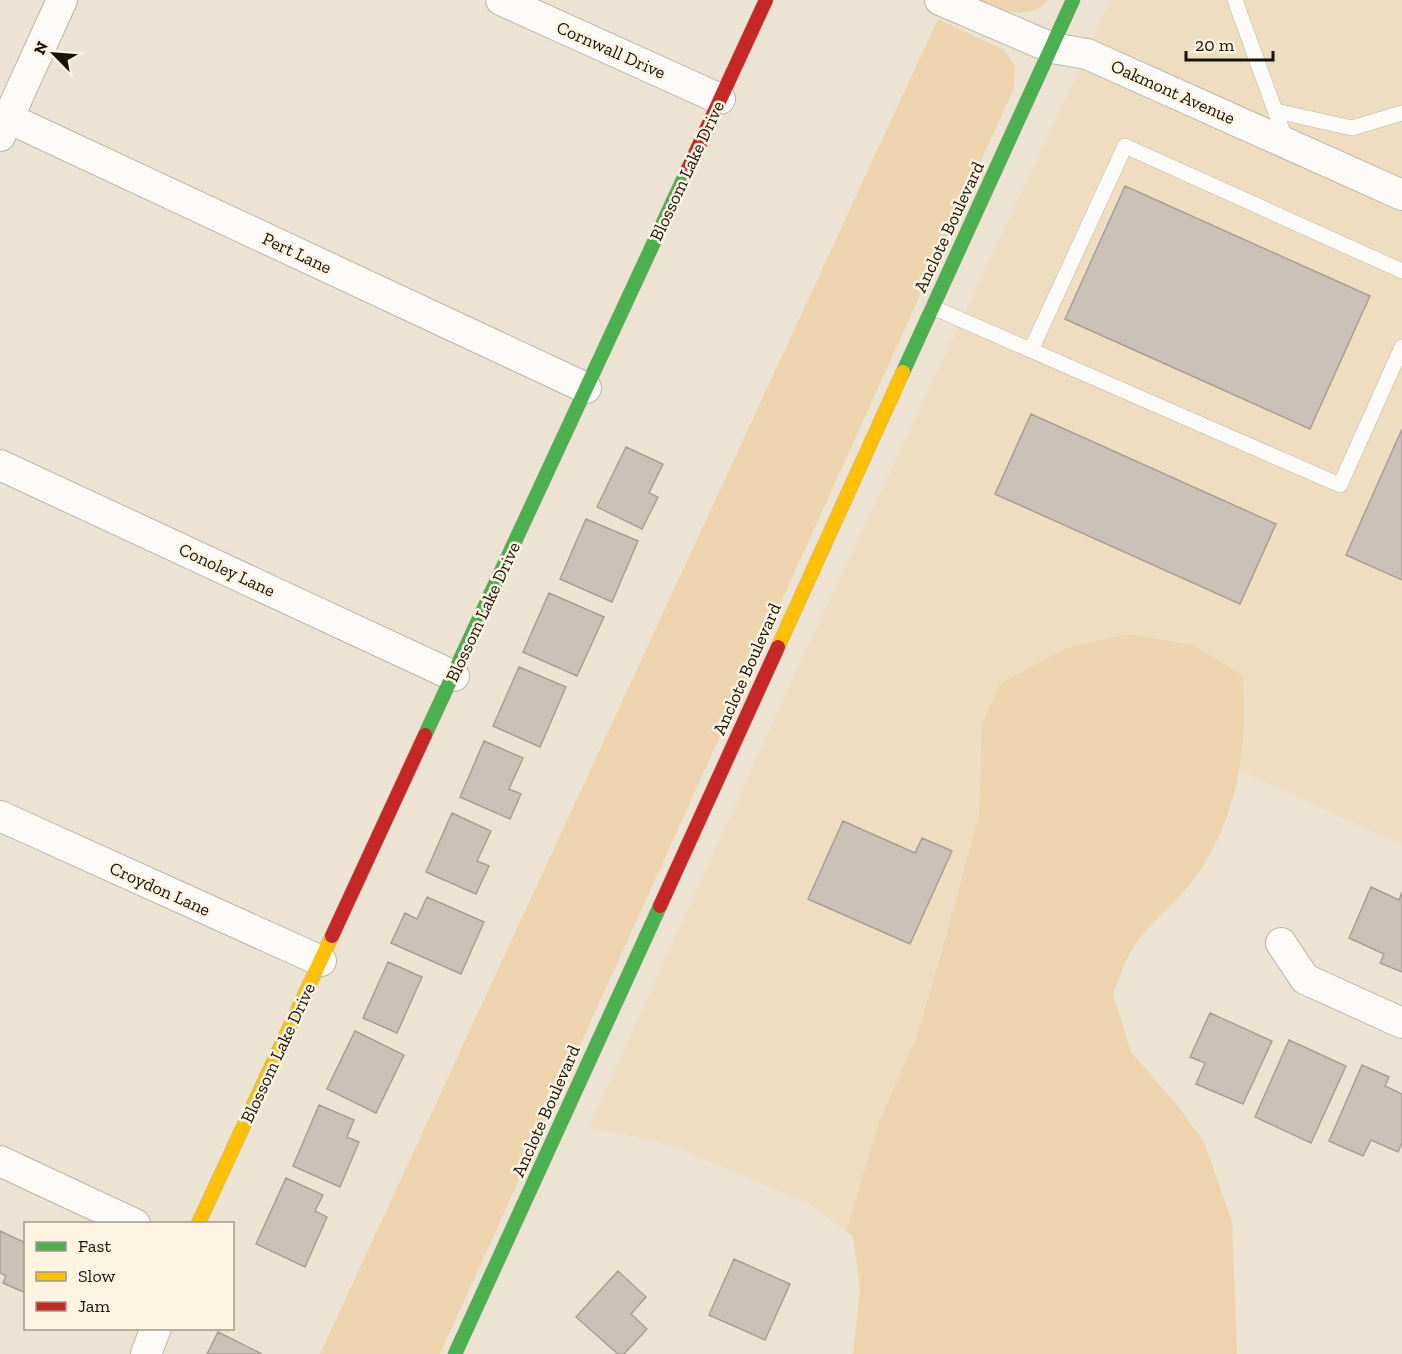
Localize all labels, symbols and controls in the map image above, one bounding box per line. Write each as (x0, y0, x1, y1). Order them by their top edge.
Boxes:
street label: Cornwall Drive (553, 16, 669, 84)
north arrow (24, 24, 84, 84)
scale bar (1186, 24, 1273, 62)
text: 20 m (1195, 34, 1235, 56)
text: N (30, 38, 52, 57)
street label: Oakmont Avenue (1108, 55, 1238, 129)
street label: Blossom Lake Drive (645, 98, 729, 244)
street label: Anclote Boulevard (909, 158, 989, 296)
street label: Pert Lane (259, 227, 335, 279)
street label: Conoley Lane (175, 538, 279, 602)
street label: Blossom Lake Drive (441, 539, 525, 685)
street label: Anclote Boulevard (708, 600, 786, 738)
street label: Croydon Lane (106, 857, 214, 921)
street label: Blossom Lake Drive (236, 980, 320, 1126)
street label: Anclote Boulevard (507, 1042, 585, 1180)
legend (24, 1222, 234, 1330)
text: Fast (78, 1235, 111, 1257)
text: Slow (78, 1265, 115, 1287)
text: Jam (78, 1295, 110, 1317)

